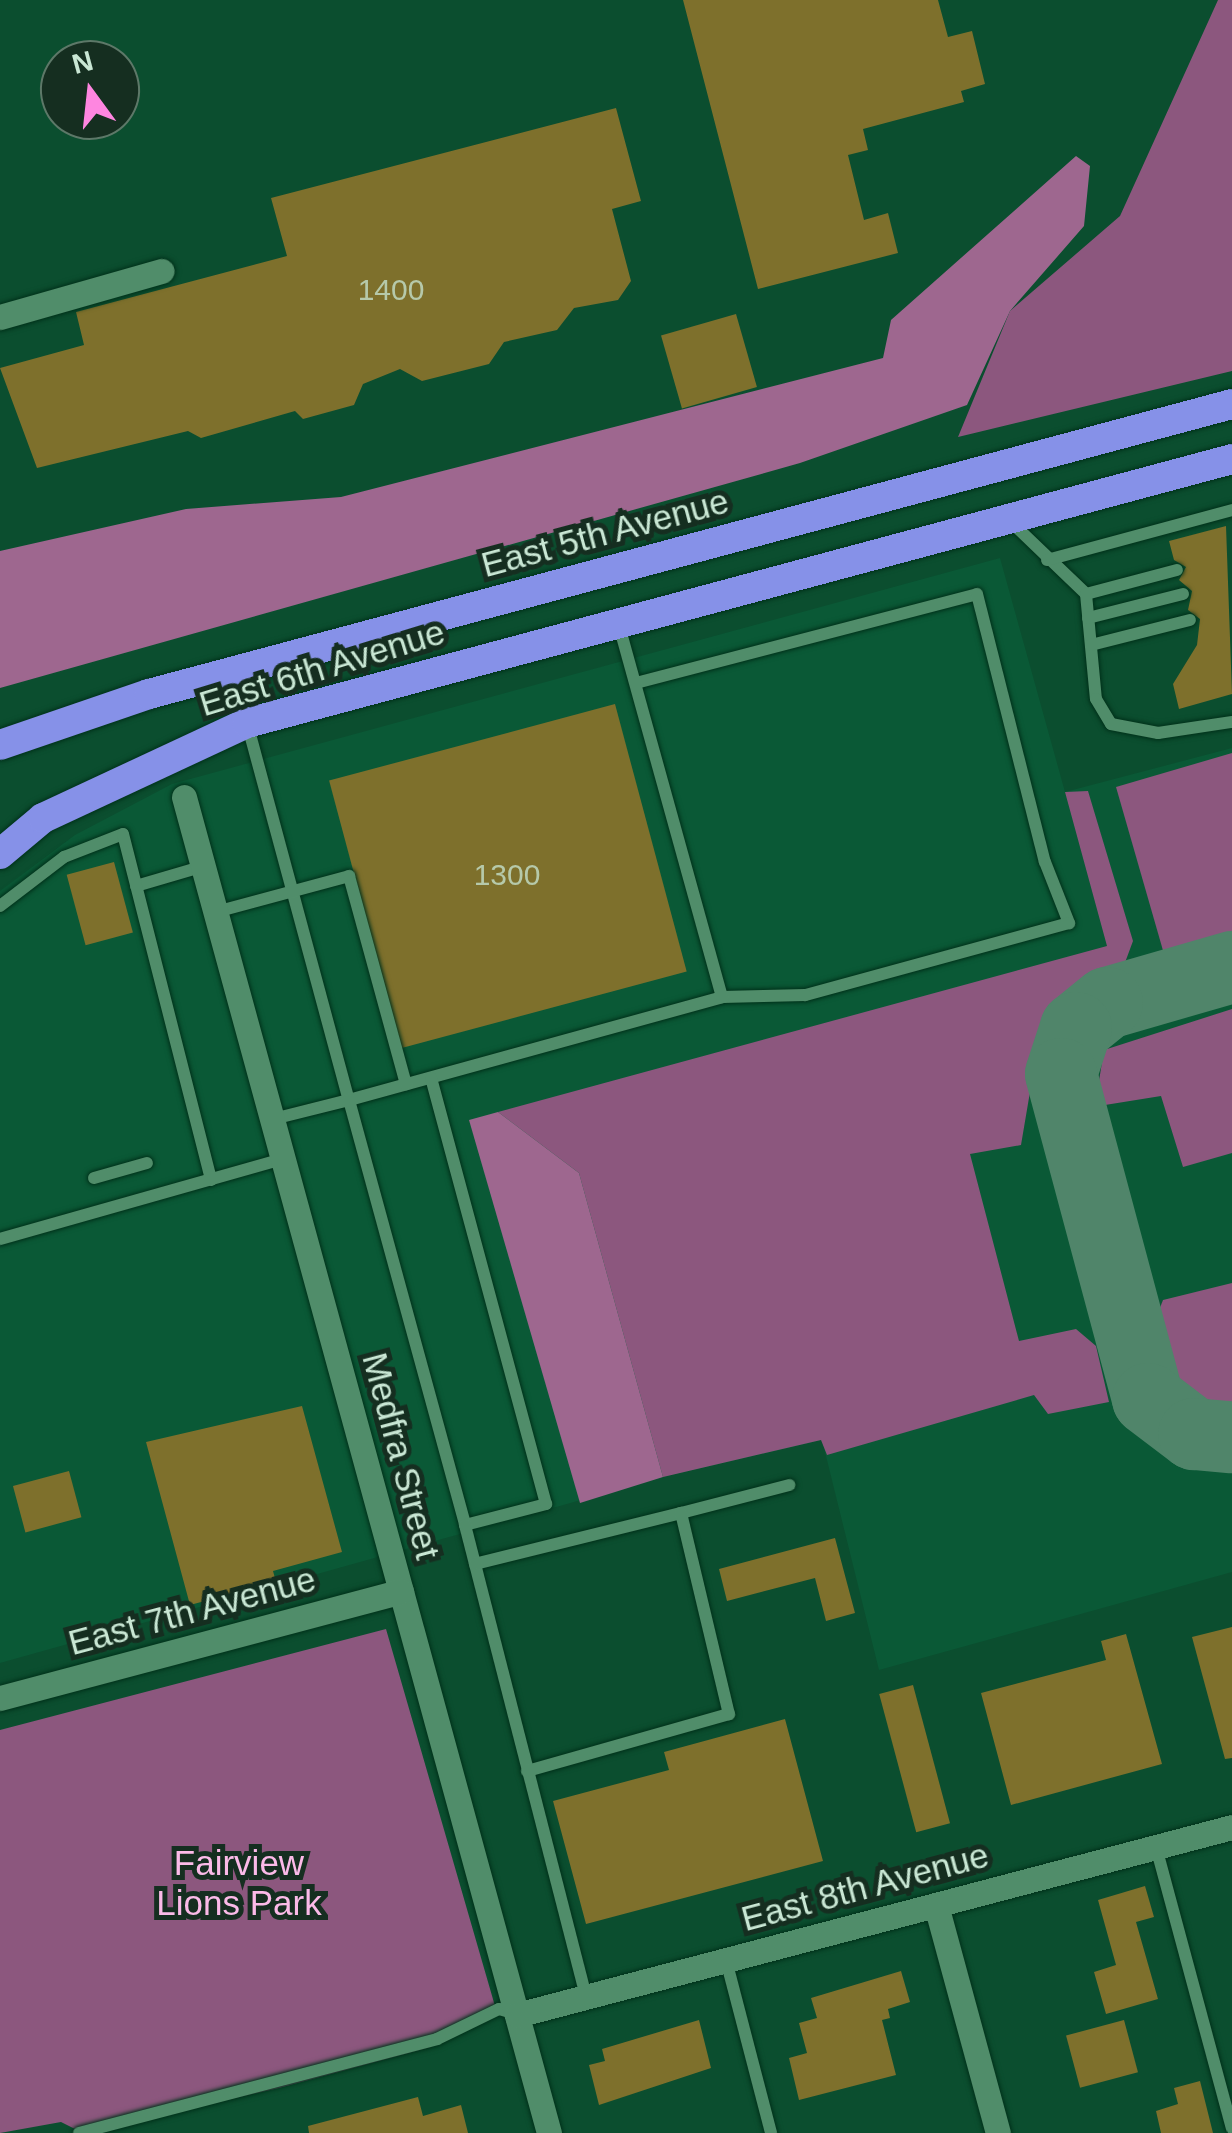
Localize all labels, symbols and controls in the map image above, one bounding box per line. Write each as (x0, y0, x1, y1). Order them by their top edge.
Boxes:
north arrow (40, 40, 140, 140)
text: N (69, 45, 96, 80)
house number: 1400 (358, 272, 424, 308)
street label: East 5th Avenue (476, 480, 734, 586)
street label: East 6th Avenue (193, 610, 451, 726)
house number: 1300 (474, 857, 540, 893)
street label: Medfra Street (353, 1348, 449, 1564)
street label: East 7th Avenue (63, 1558, 321, 1664)
street label: East 8th Avenue (736, 1834, 994, 1940)
park label: Fairview Lions Park (156, 1842, 322, 1924)

